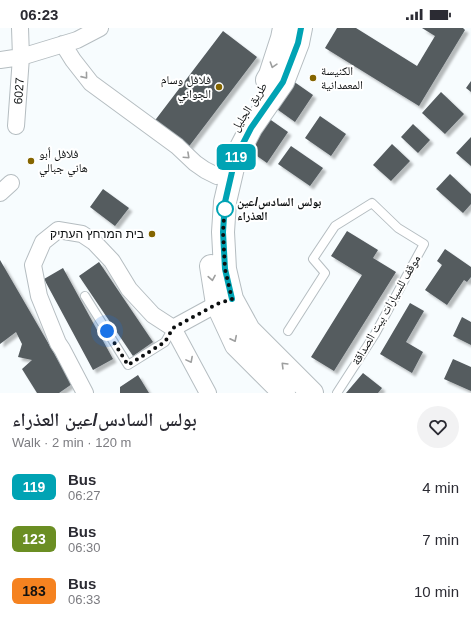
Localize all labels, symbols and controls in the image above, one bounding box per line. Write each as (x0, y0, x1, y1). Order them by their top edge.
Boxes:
text: 06:23 (20, 6, 58, 23)
one-way arrow (269, 62, 278, 69)
place label: الكنيسة المعمدانية (321, 64, 363, 92)
one-way arrow (81, 71, 88, 79)
place label: فلافل وسام الجواني (161, 73, 211, 104)
marker: الكنيسة المعمدانية (308, 73, 318, 83)
street label: 6027 (11, 77, 27, 105)
street label: طريق الجليل (228, 80, 270, 134)
marker: فلافل وسام الجواني (214, 82, 224, 92)
line badge: 119 (213, 144, 259, 170)
place label: فلافل أبو هاني جبالي (39, 147, 88, 178)
text: 119 (225, 149, 247, 165)
one-way arrow (183, 151, 190, 158)
marker: فلافل أبو هاني جبالي (26, 156, 36, 166)
place label: بولس السادس/عين العذراء (237, 195, 321, 223)
marker: بولس السادس/عين العذراء (216, 200, 234, 218)
place label: בית המרחץ העתיק (50, 227, 144, 241)
marker: בית המרחץ העתיק (147, 229, 157, 239)
street label: موقف للسيارات بيت الصداقة (349, 253, 424, 368)
one-way arrow (207, 275, 216, 281)
your location (97, 321, 117, 341)
one-way arrow (229, 335, 237, 343)
one-way arrow (186, 356, 193, 364)
one-way arrow (281, 362, 289, 370)
button: heart (417, 406, 459, 448)
text: بولس السادس/عين العذراء (12, 409, 197, 430)
text: Walk · 2 min · 120 m (12, 435, 131, 450)
text: Bus (68, 471, 96, 488)
text: 119 (23, 479, 45, 495)
text: 4 min (422, 479, 459, 496)
text: 06:27 (68, 488, 101, 503)
text: Bus (68, 523, 96, 540)
text: 123 (22, 531, 46, 547)
text: 7 min (422, 531, 459, 548)
text: 06:30 (68, 540, 101, 555)
text: Bus (68, 575, 96, 592)
text: 183 (22, 583, 46, 599)
text: 10 min (414, 583, 459, 600)
text: 06:33 (68, 592, 101, 607)

